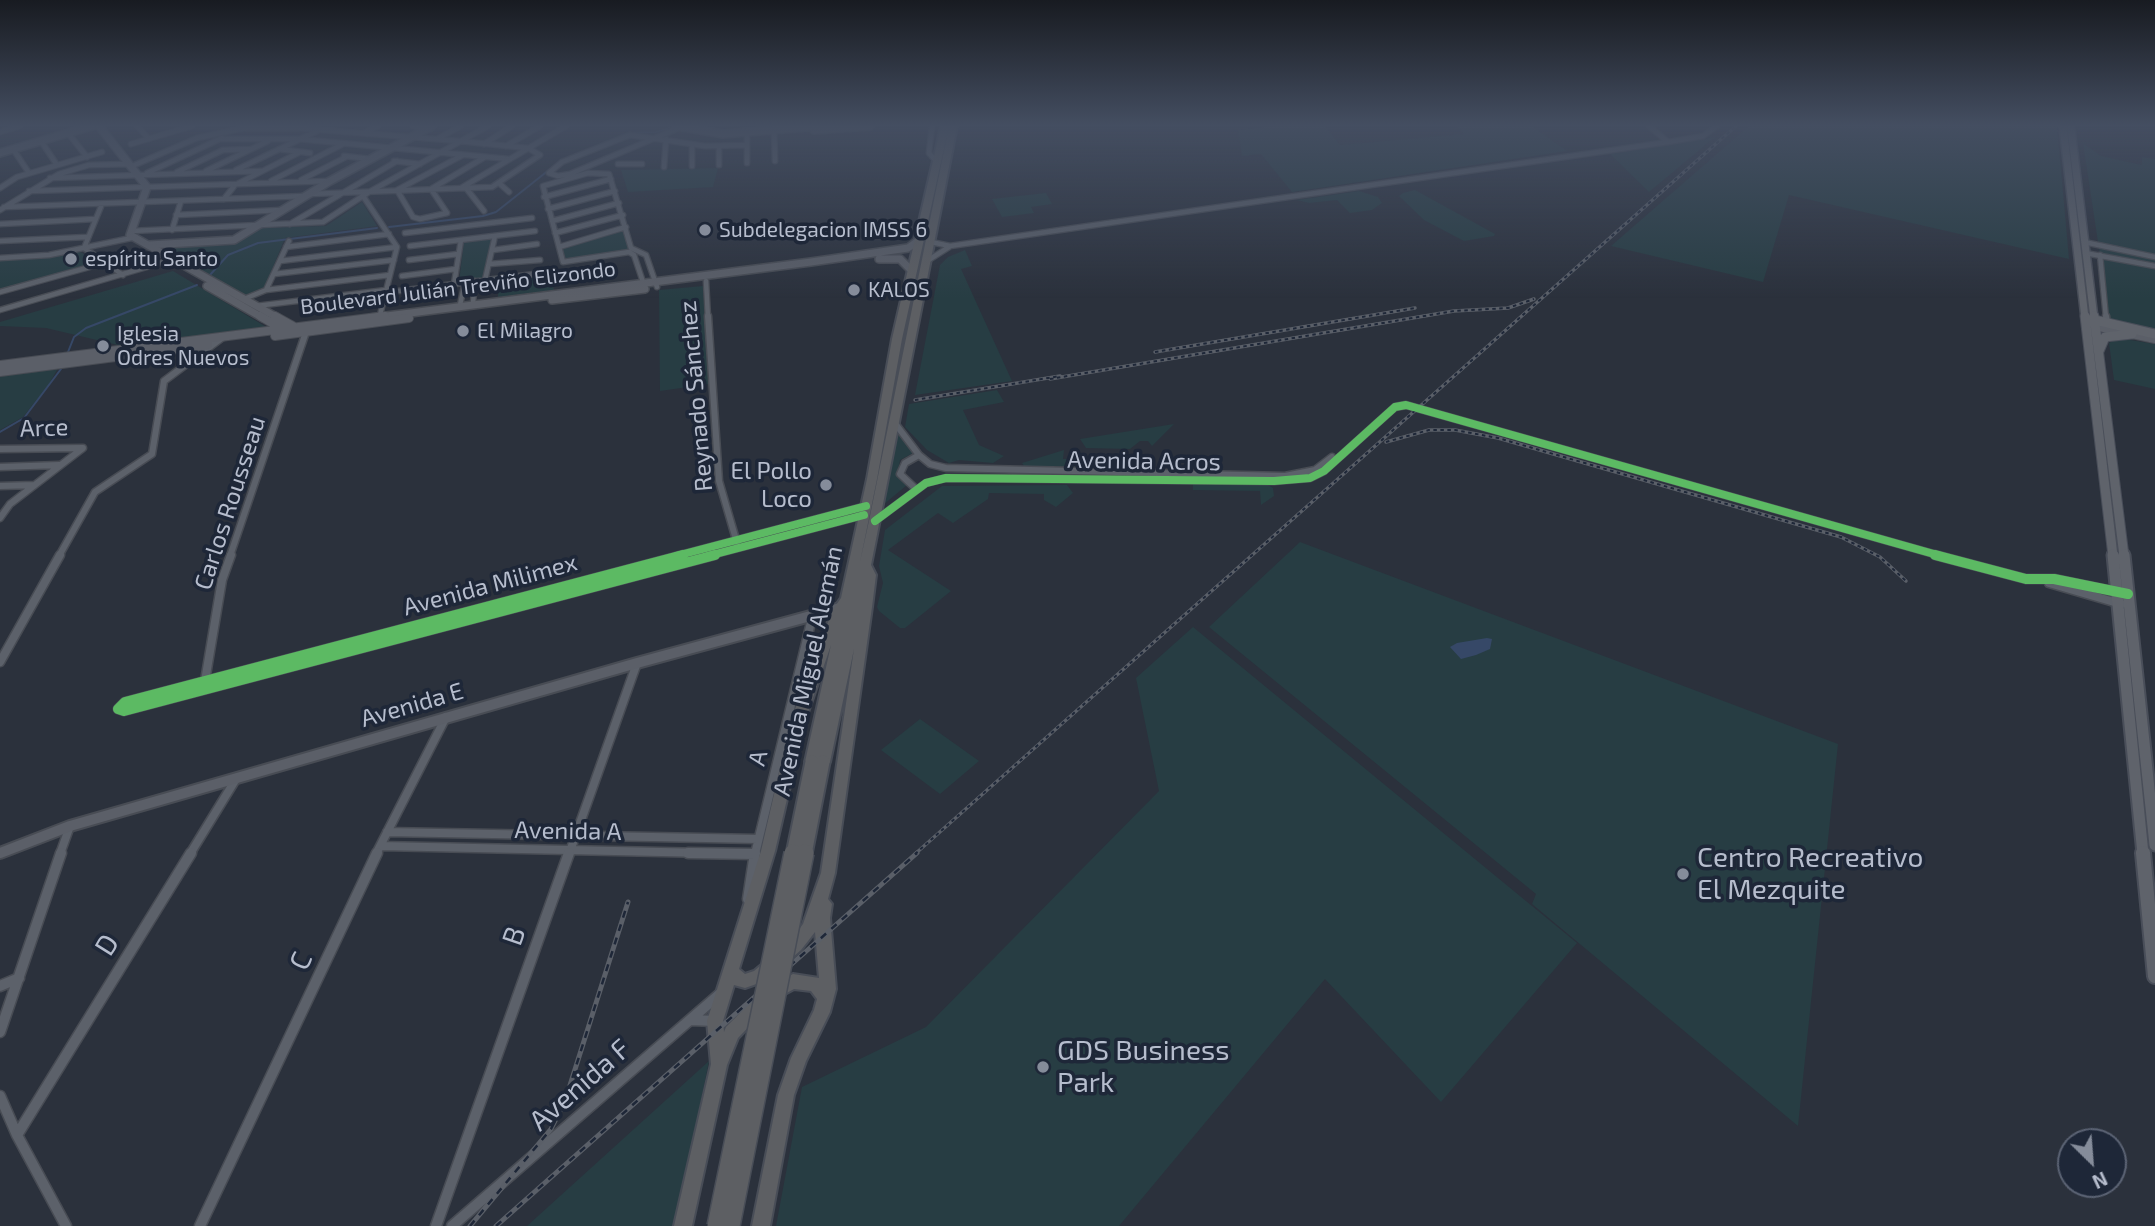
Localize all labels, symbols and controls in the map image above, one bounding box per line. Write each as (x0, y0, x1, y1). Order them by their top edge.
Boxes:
place label: Subdelegacion IMSS 6 (719, 217, 927, 243)
marker: Subdelegacion IMSS 6 (697, 222, 713, 238)
place label: espíritu Santo (85, 246, 218, 272)
marker: espíritu Santo (63, 251, 79, 267)
street label: Boulevard Julián Treviño Elizondo (299, 256, 617, 320)
place label: KALOS (868, 277, 930, 303)
marker: KALOS (846, 282, 862, 298)
street label: Reynado Sánchez (673, 299, 719, 493)
place label: El Milagro (477, 318, 573, 344)
place label: Iglesia Odres Nuevos (117, 321, 249, 371)
marker: El Milagro (455, 323, 471, 339)
marker: Iglesia Odres Nuevos (95, 338, 111, 354)
street label: Arce (19, 413, 69, 443)
street label: Carlos Rousseau (188, 413, 272, 593)
street label: Avenida Acros (1067, 445, 1221, 477)
place label: El Pollo Loco (731, 457, 812, 513)
marker: El Pollo Loco (818, 477, 834, 493)
street label: Avenida Miguel Alemán (767, 543, 849, 799)
street label: Avenida Milimex (400, 548, 580, 622)
street label: Avenida E (357, 677, 467, 733)
street label: A (742, 747, 774, 769)
street label: Avenida A (514, 816, 622, 846)
place label: Centro Recreativo El Mezquite (1697, 841, 1923, 907)
marker: Centro Recreativo El Mezquite (1675, 866, 1691, 882)
street label: B (495, 922, 533, 950)
street label: D (88, 928, 126, 962)
street label: C (282, 947, 320, 975)
street label: Avenida F (523, 1032, 637, 1138)
place label: GDS Business Park (1057, 1034, 1229, 1100)
marker: GDS Business Park (1035, 1059, 1051, 1075)
north arrow (2057, 1128, 2127, 1198)
text: N (2089, 1167, 2111, 1194)

